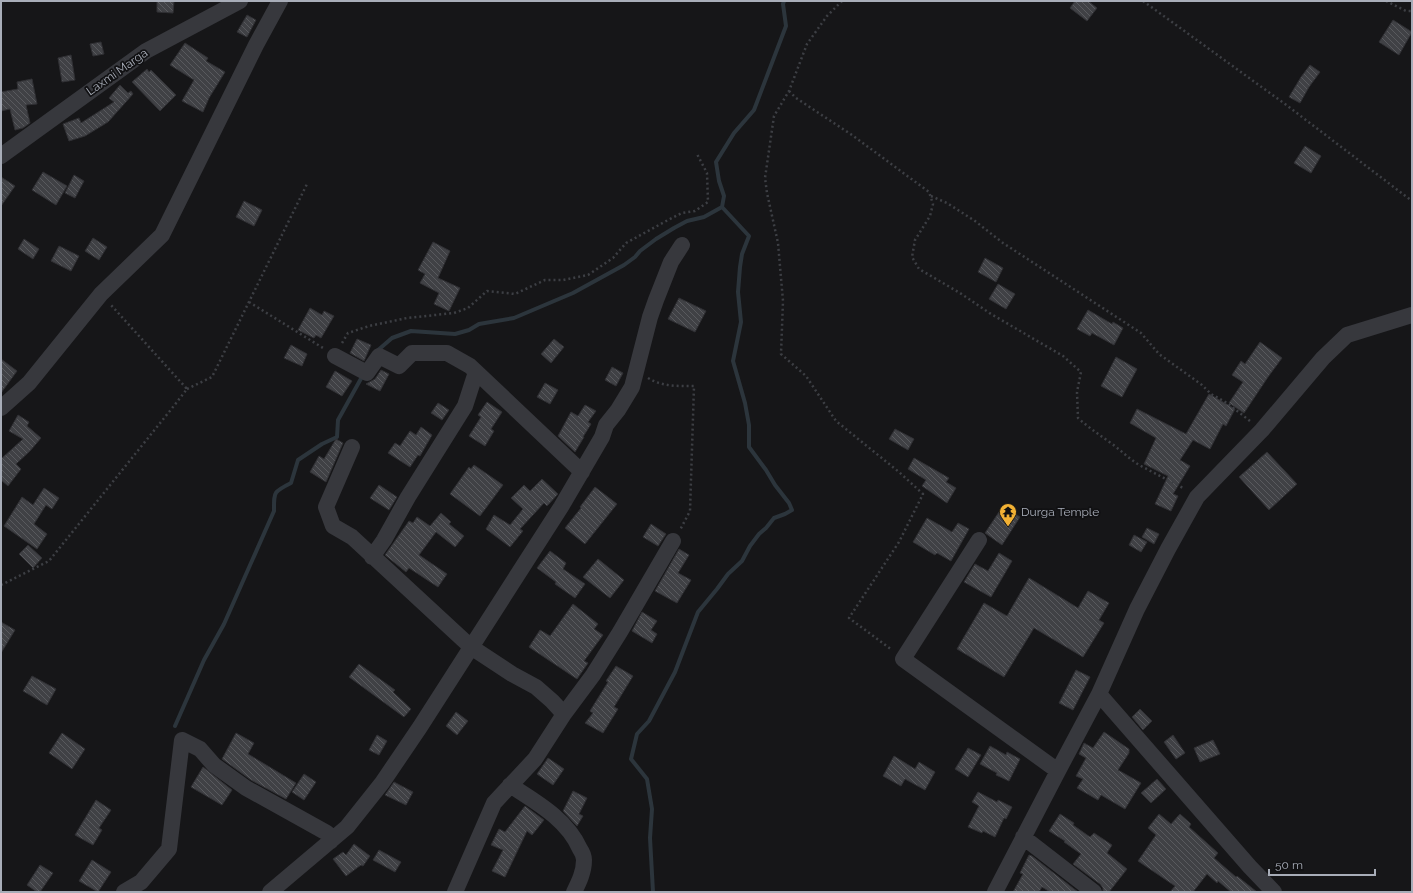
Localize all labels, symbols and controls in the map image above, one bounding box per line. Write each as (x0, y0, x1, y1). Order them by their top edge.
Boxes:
street label: Laxmi Marga (84, 46, 150, 98)
temple icon: Durga Temple (998, 502, 1018, 527)
place label: Durga Temple (1021, 505, 1099, 519)
scale bar (1269, 851, 1375, 877)
text: 50 m (1275, 858, 1303, 872)

